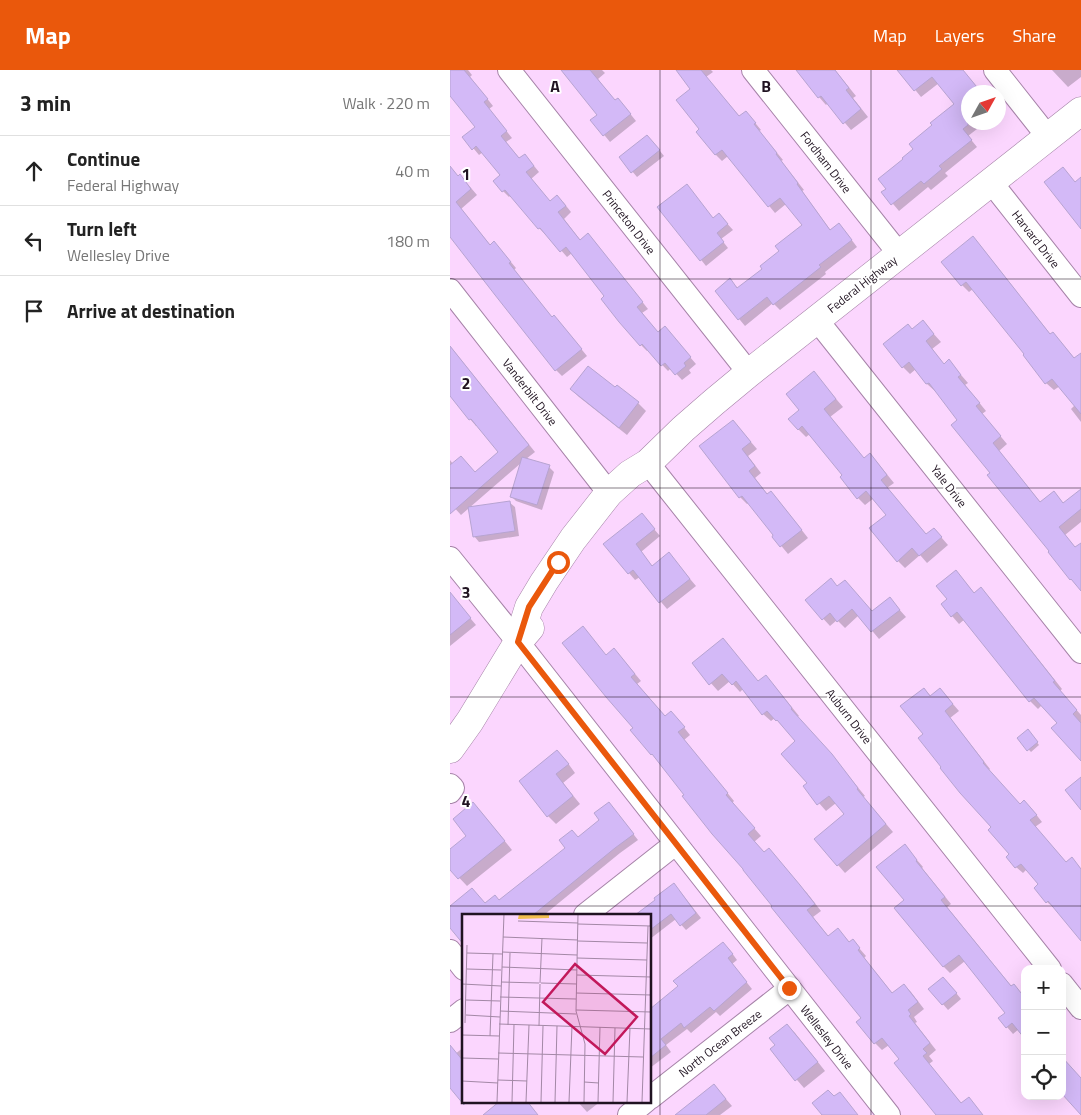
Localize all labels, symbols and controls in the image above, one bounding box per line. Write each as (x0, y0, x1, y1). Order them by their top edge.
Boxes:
text: Map (25, 17, 71, 53)
text: Map (873, 22, 907, 49)
text: Layers (935, 22, 984, 49)
text: Share (1012, 22, 1056, 49)
text: A (550, 74, 560, 98)
text: B (761, 74, 771, 98)
north arrow (961, 85, 1006, 130)
text: 3 min (20, 87, 71, 119)
text: Walk · 220 m (342, 91, 430, 115)
street label: Fordham Drive (796, 127, 856, 197)
text: Continue (67, 144, 140, 173)
icon: ahead (20, 157, 48, 185)
text: 40 m (395, 159, 430, 183)
text: 1 (462, 162, 470, 186)
text: Federal Highway (67, 173, 179, 197)
street label: Princeton Drive (598, 186, 660, 258)
street label: Harvard Drive (1007, 206, 1065, 272)
text: Turn left (67, 214, 137, 243)
icon: left (20, 227, 48, 255)
text: 180 m (386, 229, 430, 253)
text: Wellesley Drive (67, 243, 170, 267)
street label: Federal Highway (823, 250, 901, 317)
text: Arrive at destination (67, 296, 235, 325)
icon: arrive (20, 297, 48, 325)
street label: Vanderbilt Drive (498, 354, 562, 430)
text: 2 (462, 371, 470, 395)
street label: Yale Drive (926, 461, 972, 511)
route start (547, 551, 570, 574)
text: 3 (462, 580, 470, 604)
street label: Auburn Drive (821, 684, 877, 748)
text: 4 (462, 789, 471, 813)
inset map (462, 914, 651, 1102)
map controls (1021, 965, 1066, 1100)
button: + (1021, 965, 1066, 1010)
route end (778, 977, 801, 1000)
street label: Wellesley Drive (796, 1001, 858, 1073)
street label: North Ocean Breeze (674, 1004, 766, 1082)
button: − (1021, 1010, 1066, 1055)
button: locate (1021, 1055, 1066, 1100)

